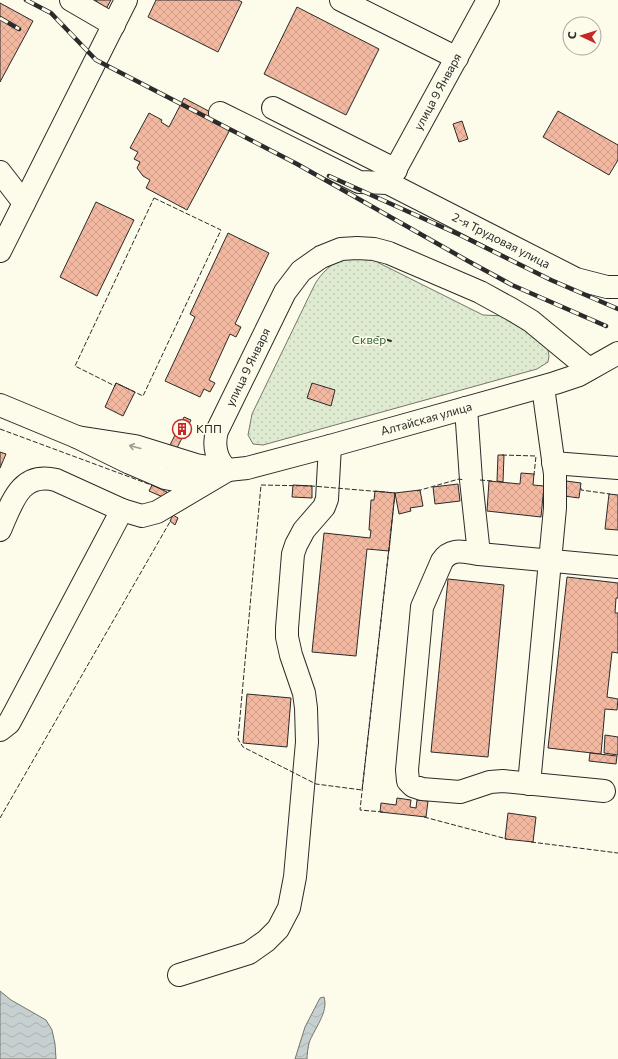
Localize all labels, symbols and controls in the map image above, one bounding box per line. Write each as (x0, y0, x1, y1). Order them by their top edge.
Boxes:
north arrow (562, 16, 602, 56)
text: С (565, 31, 578, 39)
street label: улица 9 Января (410, 50, 464, 132)
street label: 2-я Трудовая улица (450, 209, 553, 271)
street label: улица 9 Января (222, 325, 272, 408)
park label: Сквер (352, 332, 386, 346)
street label: Алтайская улица (379, 399, 473, 437)
building icon: КПП (171, 418, 193, 440)
place label: КПП (196, 421, 222, 435)
one-way arrow (129, 442, 142, 450)

